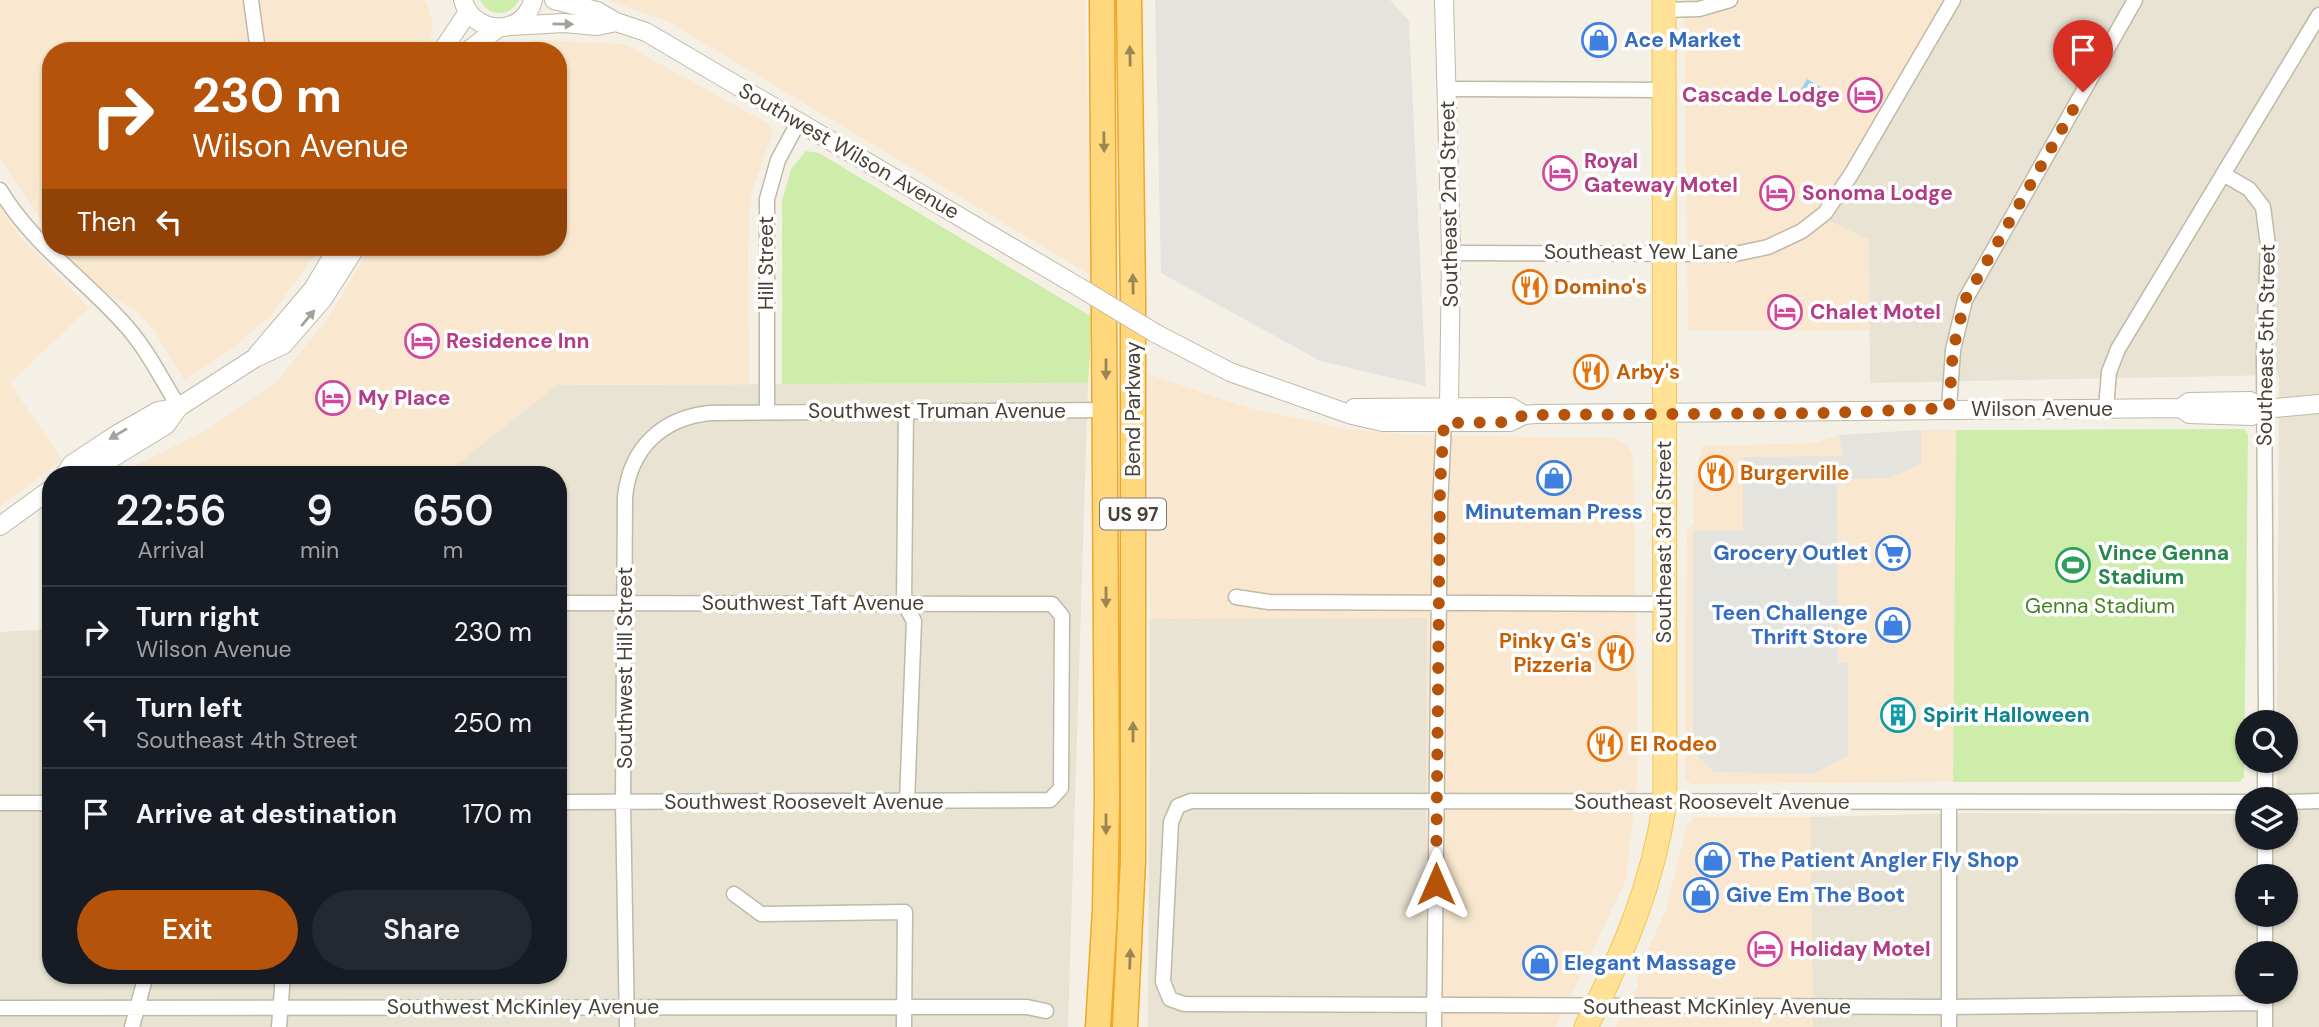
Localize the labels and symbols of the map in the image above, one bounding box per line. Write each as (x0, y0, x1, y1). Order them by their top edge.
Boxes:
one-way arrow (553, 18, 575, 29)
pin (2053, 20, 2113, 92)
shop icon: Ace Market (1580, 21, 1618, 59)
place label: Ace Market (1624, 26, 1741, 54)
one-way arrow (1124, 45, 1136, 67)
street label: Southwest Wilson Avenue (734, 76, 965, 226)
hotel icon: Cascade Lodge (1846, 76, 1884, 114)
place label: Cascade Lodge (1682, 81, 1840, 109)
street label: Southeast 2nd Street (1433, 100, 1465, 308)
one-way arrow (1099, 131, 1110, 153)
place label: Royal Gateway Motel (1584, 147, 1738, 199)
hotel icon: Royal Gateway Motel (1541, 154, 1579, 192)
hotel icon: Sonoma Lodge (1758, 174, 1796, 212)
place label: Sonoma Lodge (1802, 179, 1953, 207)
street label: Hill Street (752, 216, 780, 310)
street label: Southeast Yew Lane (1544, 238, 1738, 266)
street label: Southeast 5th Street (2250, 244, 2282, 446)
restaurant icon: Domino's (1511, 268, 1549, 306)
one-way arrow (1127, 272, 1139, 294)
place label: Domino's (1554, 273, 1647, 301)
hotel icon: Chalet Motel (1766, 293, 1804, 331)
place label: Chalet Motel (1810, 298, 1941, 326)
one-way arrow (300, 309, 315, 326)
hotel icon: Residence Inn (403, 322, 441, 360)
place label: Residence Inn (446, 327, 590, 355)
street label: Bend Parkway (1119, 341, 1147, 477)
restaurant icon: Arby's (1572, 353, 1610, 391)
one-way arrow (1100, 358, 1112, 380)
place label: Arby's (1616, 358, 1680, 386)
hotel icon: My Place (314, 379, 352, 417)
place label: My Place (358, 384, 450, 412)
street label: Wilson Avenue (1971, 395, 2113, 423)
street label: Southwest Truman Avenue (808, 397, 1066, 425)
one-way arrow (109, 428, 128, 441)
street label: Southeast 3rd Street (1650, 441, 1678, 643)
restaurant icon: Burgerville (1697, 454, 1735, 492)
shop icon: Minuteman Press (1535, 459, 1573, 497)
place label: Burgerville (1740, 459, 1849, 487)
place label: Minuteman Press (1465, 498, 1643, 526)
road number: US 97 (1100, 499, 1166, 530)
supermarket icon: Grocery Outlet (1874, 534, 1912, 572)
place label: Grocery Outlet (1713, 539, 1868, 567)
place label: Vince Genna Stadium (2098, 539, 2229, 591)
sports icon: Vince Genna Stadium (2054, 546, 2092, 584)
street label: Southwest Hill Street (611, 567, 639, 769)
one-way arrow (1100, 586, 1112, 608)
street label: Southwest Taft Avenue (702, 589, 924, 617)
park label: Genna Stadium (2025, 592, 2175, 620)
place label: Teen Challenge Thrift Store (1712, 599, 1868, 651)
shop icon: Teen Challenge Thrift Store (1874, 606, 1912, 644)
place label: Pinky G's Pizzeria (1499, 627, 1592, 679)
restaurant icon: Pinky G's Pizzeria (1597, 634, 1635, 672)
building icon: Spirit Halloween (1879, 696, 1917, 734)
place label: Spirit Halloween (1923, 701, 2090, 729)
one-way arrow (1127, 720, 1139, 742)
restaurant icon: El Rodeo (1586, 725, 1624, 763)
place label: El Rodeo (1630, 730, 1717, 758)
street label: Southwest Roosevelt Avenue (664, 788, 944, 816)
street label: Southeast Roosevelt Avenue (1574, 788, 1850, 816)
one-way arrow (1100, 813, 1112, 835)
shop icon: The Patient Angler Fly Shop (1694, 841, 1732, 879)
place label: The Patient Angler Fly Shop (1738, 846, 2019, 874)
position arrow (1399, 847, 1473, 921)
shop icon: Give Em The Boot (1682, 876, 1720, 914)
place label: Give Em The Boot (1726, 881, 1905, 909)
hotel icon: Holiday Motel (1746, 930, 1784, 968)
place label: Holiday Motel (1790, 935, 1931, 963)
shop icon: Elegant Massage (1521, 944, 1559, 982)
one-way arrow (1125, 948, 1136, 970)
place label: Elegant Massage (1564, 949, 1736, 977)
street label: Southwest McKinley Avenue (387, 993, 659, 1021)
street label: Southeast McKinley Avenue (1583, 993, 1851, 1021)

